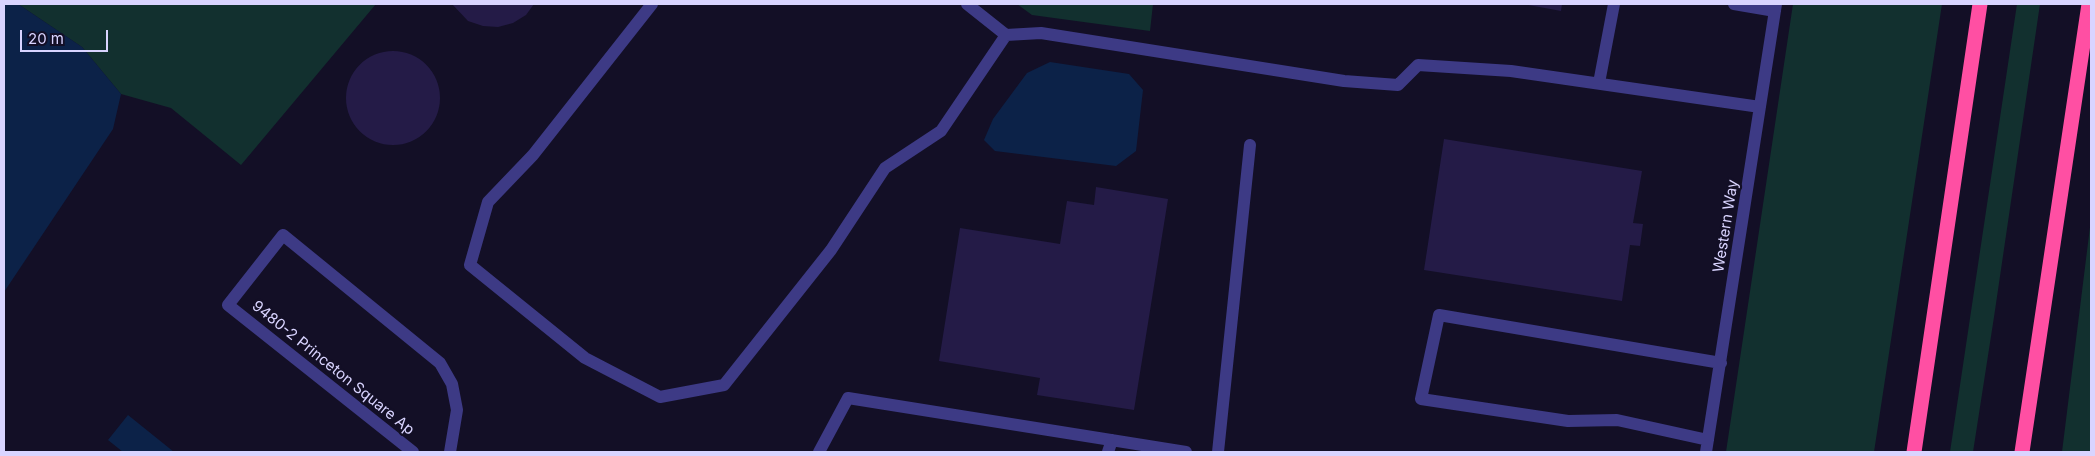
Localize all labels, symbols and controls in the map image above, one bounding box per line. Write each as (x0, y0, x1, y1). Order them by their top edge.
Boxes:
scale bar (22, 20, 110, 52)
text: 20 m (28, 29, 64, 48)
street label: Western Way (1710, 178, 1742, 274)
street label: 9480-2 Princeton Square Ap (248, 297, 418, 439)

